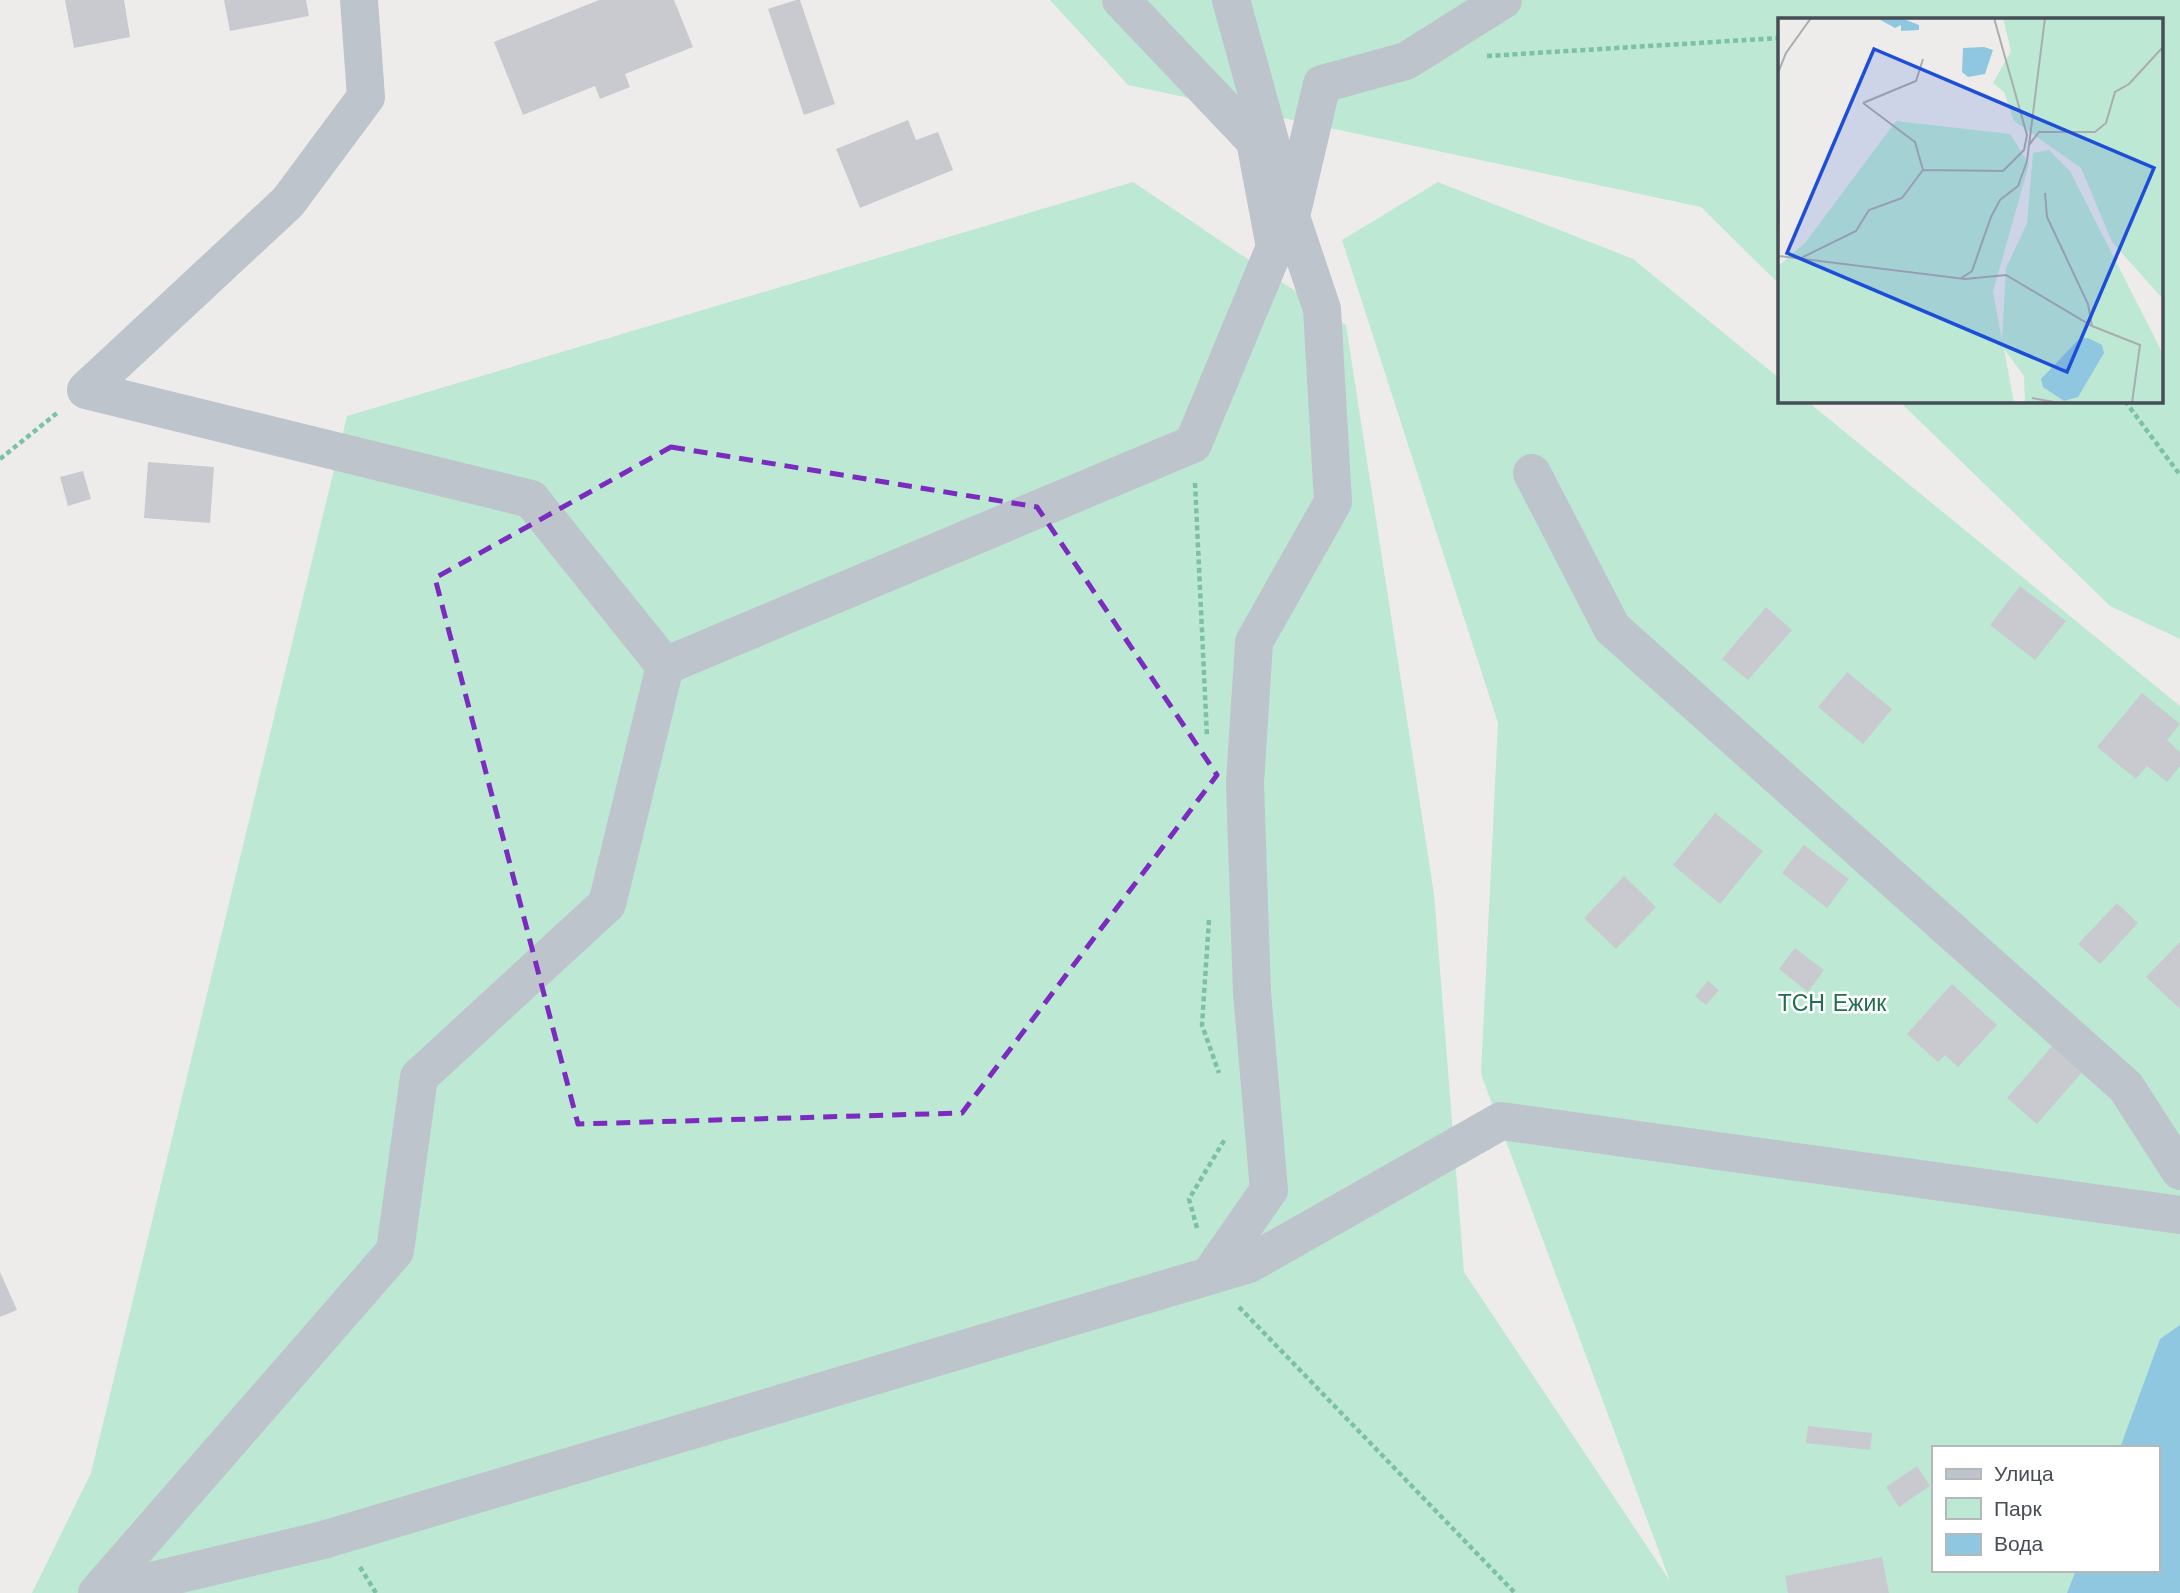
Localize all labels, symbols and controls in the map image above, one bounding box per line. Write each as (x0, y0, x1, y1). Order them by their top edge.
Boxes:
inset map (1778, 18, 2162, 402)
park label: ТСН Ежик (1778, 990, 1887, 1017)
legend (1932, 1446, 2159, 1572)
text: Улица (1994, 1461, 2054, 1486)
text: Парк (1994, 1496, 2042, 1521)
text: Вода (1994, 1531, 2043, 1556)

